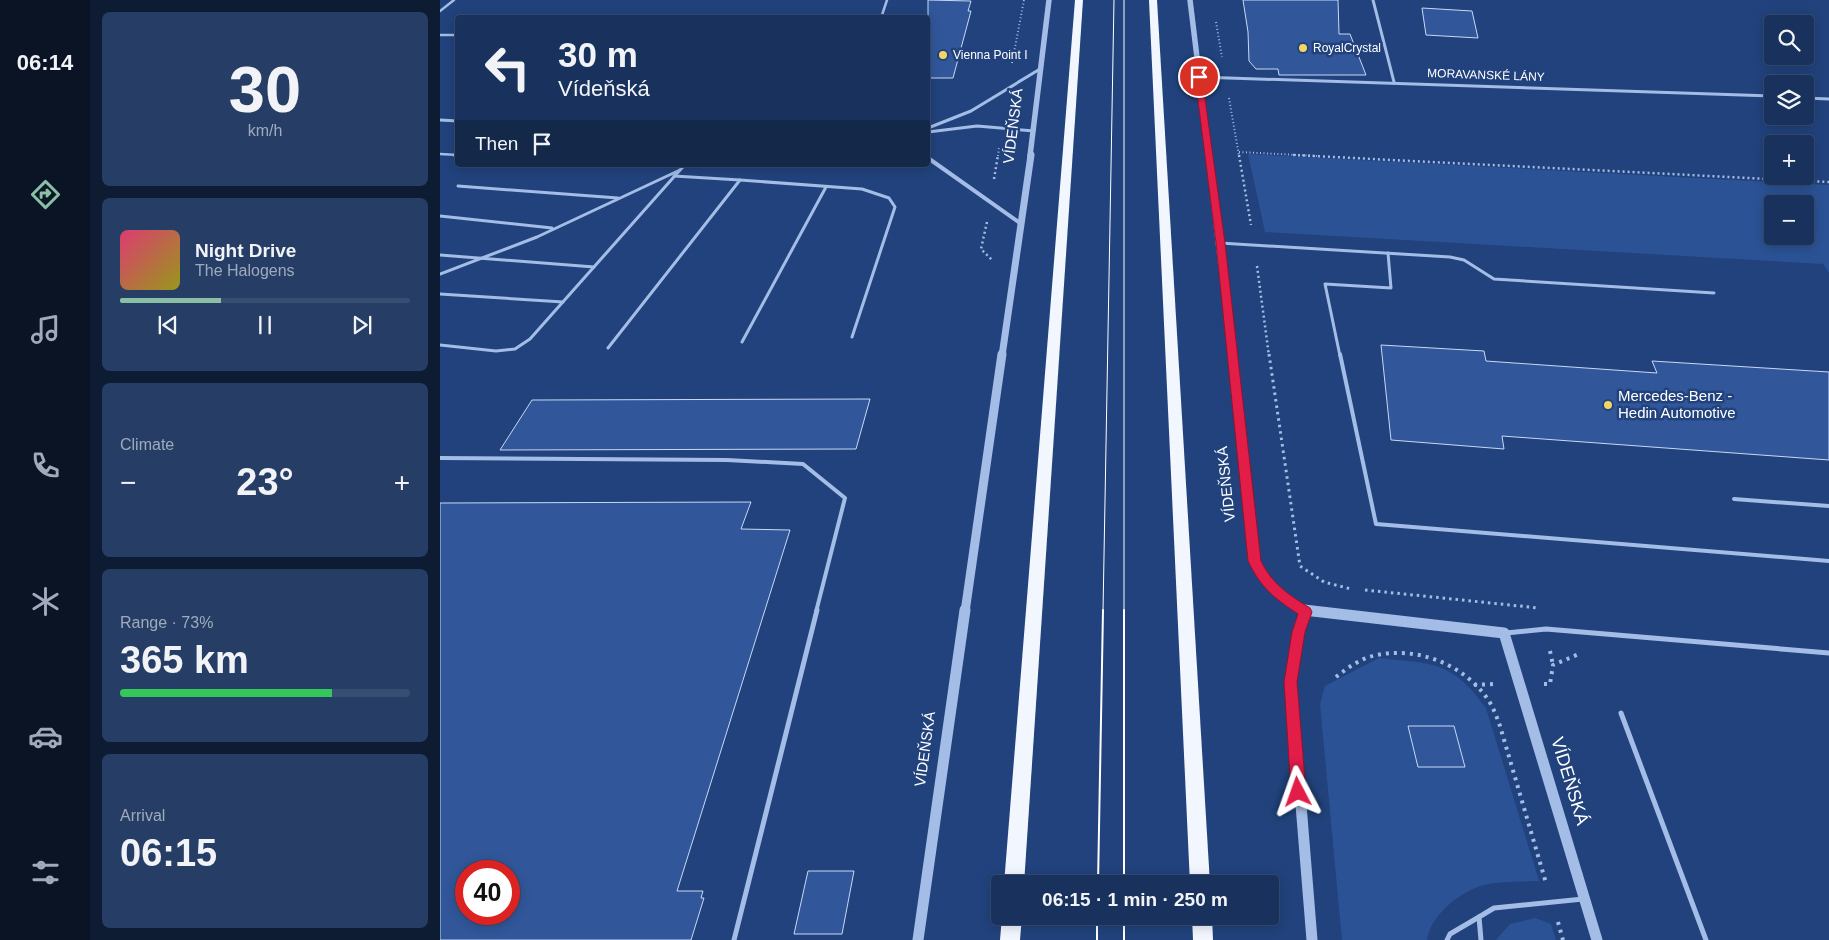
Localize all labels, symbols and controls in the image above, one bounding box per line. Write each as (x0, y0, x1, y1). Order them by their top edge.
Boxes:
map controls (1764, 15, 1814, 245)
button: search (1764, 15, 1814, 65)
icon: left (475, 35, 540, 100)
text: 30 m (558, 35, 638, 74)
place label: RoyalCrystal (1313, 41, 1381, 55)
marker: RoyalCrystal (1297, 42, 1309, 54)
place label: Vienna Point I (953, 48, 1028, 62)
marker: Vienna Point I (937, 49, 949, 61)
text: 06:14 (17, 50, 73, 75)
text: 30 (229, 53, 301, 126)
pin (1178, 56, 1220, 98)
icon: arrive (1185, 63, 1213, 91)
street label: MORAVANSKÉ LÁNY (1427, 65, 1545, 84)
button: layers (1764, 75, 1814, 125)
text: Vídeňská (558, 76, 650, 101)
street label: VÍDEŇSKÁ (999, 87, 1026, 165)
text: km/h (248, 122, 282, 139)
icon: arrive (528, 130, 556, 158)
text: Then (475, 133, 518, 154)
button: + (1764, 135, 1814, 185)
icon: directions (28, 177, 63, 212)
button: − (1764, 195, 1814, 245)
text: Night Drive (195, 240, 296, 261)
text: The Halogens (195, 262, 295, 279)
icon: previous (154, 311, 182, 339)
icon: pause (251, 311, 279, 339)
icon: next (348, 311, 376, 339)
icon: music (28, 312, 63, 347)
place label: Mercedes-Benz - Hedin Automotive (1618, 387, 1736, 421)
marker: Mercedes-Benz - Hedin Automotive (1602, 399, 1614, 411)
text: Climate (120, 436, 174, 453)
street label: VÍDEŇSKÁ (1213, 445, 1238, 523)
icon: phone (28, 448, 63, 483)
text: 23° (236, 461, 294, 503)
text: − (120, 467, 136, 498)
text: + (394, 467, 410, 498)
icon: climate (28, 584, 63, 619)
text: Range · 73% (120, 614, 213, 631)
text: 365 km (120, 639, 249, 681)
street label: VÍDEŇSKÁ (911, 710, 938, 788)
icon: car (28, 719, 63, 754)
street label: VÍDEŇSKÁ (1547, 735, 1593, 827)
position arrow (1271, 765, 1323, 817)
text: Arrival (120, 807, 165, 824)
text: 06:15 (120, 832, 217, 874)
icon: filters (28, 855, 63, 890)
speed limit sign: 40 (455, 860, 520, 925)
text: 06:15 · 1 min · 250 m (1042, 889, 1228, 910)

